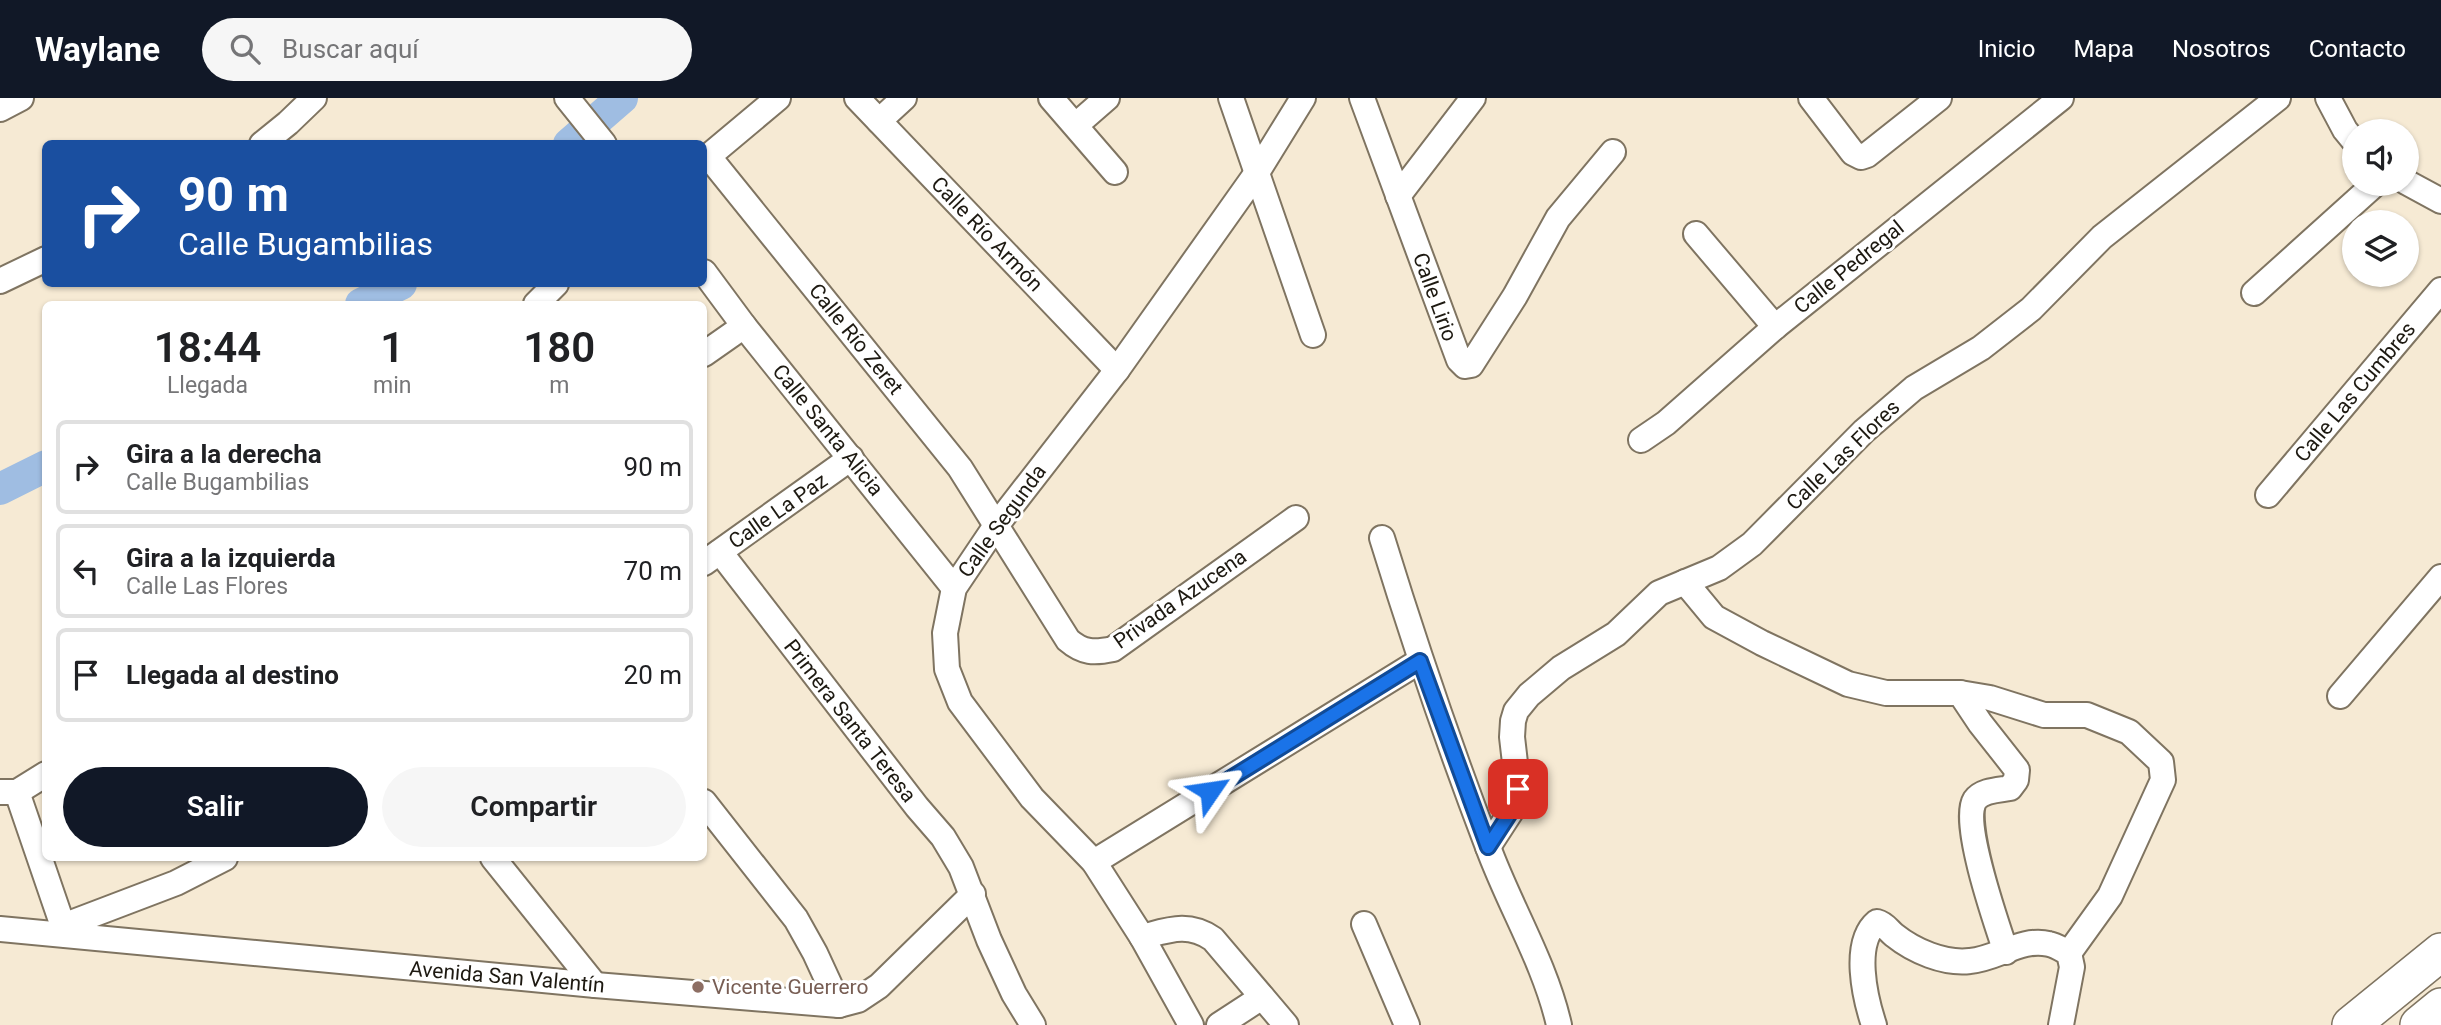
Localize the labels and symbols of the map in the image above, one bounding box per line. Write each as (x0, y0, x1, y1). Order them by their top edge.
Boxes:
street label: Calle Río Armón (926, 172, 1048, 296)
street label: Calle Pedregal (1789, 215, 1909, 319)
street label: Calle Lirio (1408, 250, 1462, 344)
street label: Calle Río Zeret (804, 279, 908, 399)
street label: Calle Las Cumbres (2290, 317, 2420, 467)
street label: Calle Santa Alicia (768, 359, 888, 501)
street label: Calle Las Flores (1781, 395, 1905, 515)
street label: Calle Segunda (953, 460, 1051, 582)
street label: Calle La Paz (724, 468, 832, 554)
street label: Privada Azucena (1109, 544, 1251, 654)
street label: Primera Santa Teresa (779, 635, 921, 807)
position arrow (1173, 754, 1247, 828)
pin (1488, 759, 1548, 819)
street label: Avenida San Valentín (408, 957, 606, 997)
place label: Vicente Guerrero (712, 975, 869, 999)
marker: Vicente Guerrero (690, 979, 706, 995)

